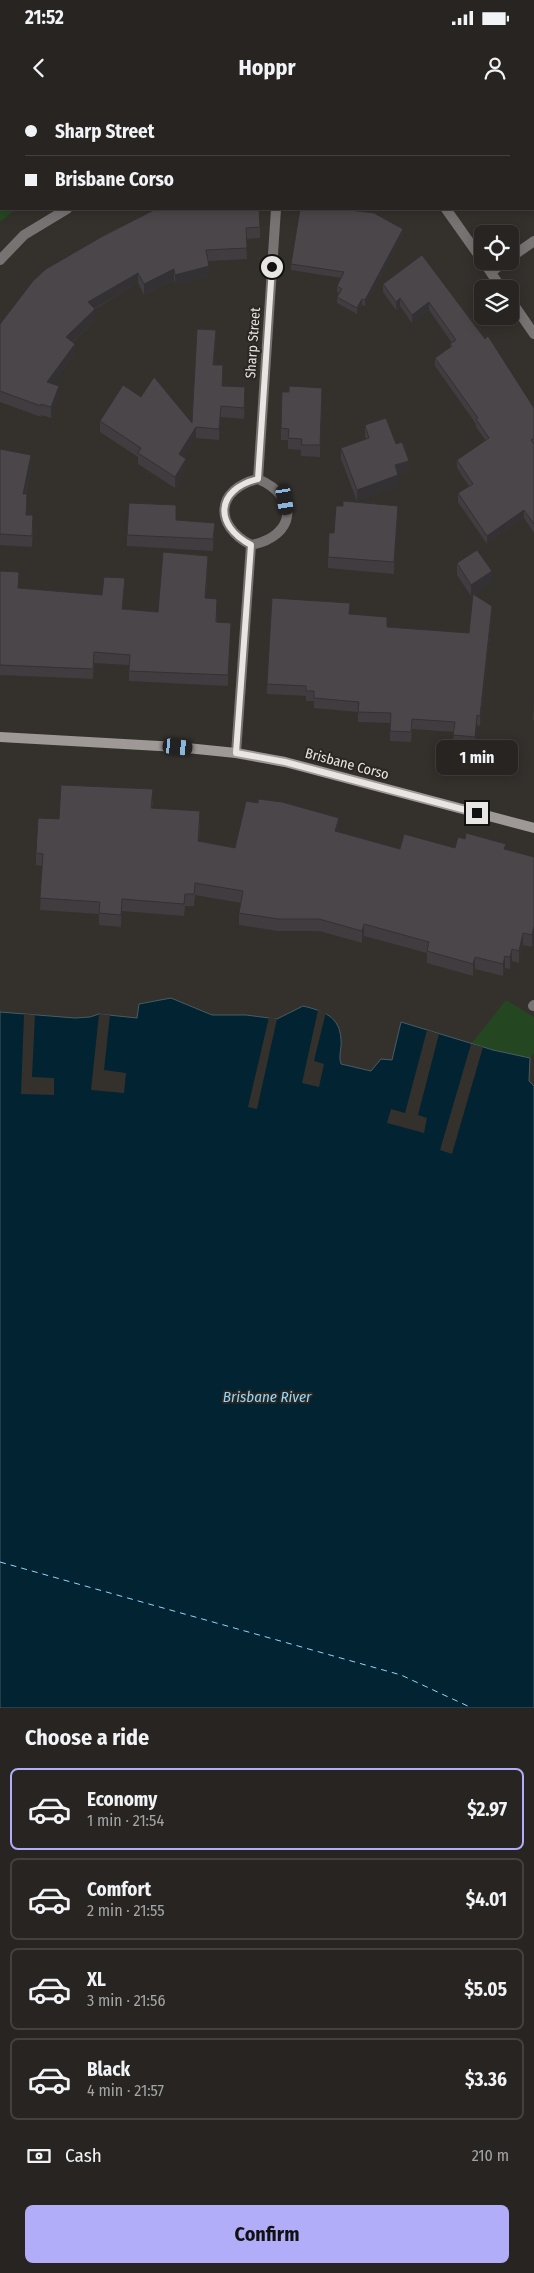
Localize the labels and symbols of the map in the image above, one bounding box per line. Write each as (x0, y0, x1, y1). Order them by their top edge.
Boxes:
route start (261, 256, 283, 278)
street label: Sharp Street (242, 306, 264, 379)
car (275, 484, 294, 516)
car (162, 738, 193, 756)
callout: 1 min (436, 740, 518, 776)
street label: Brisbane Corso (303, 745, 391, 783)
route end (466, 802, 488, 824)
water label: Brisbane River (223, 1388, 312, 1406)

